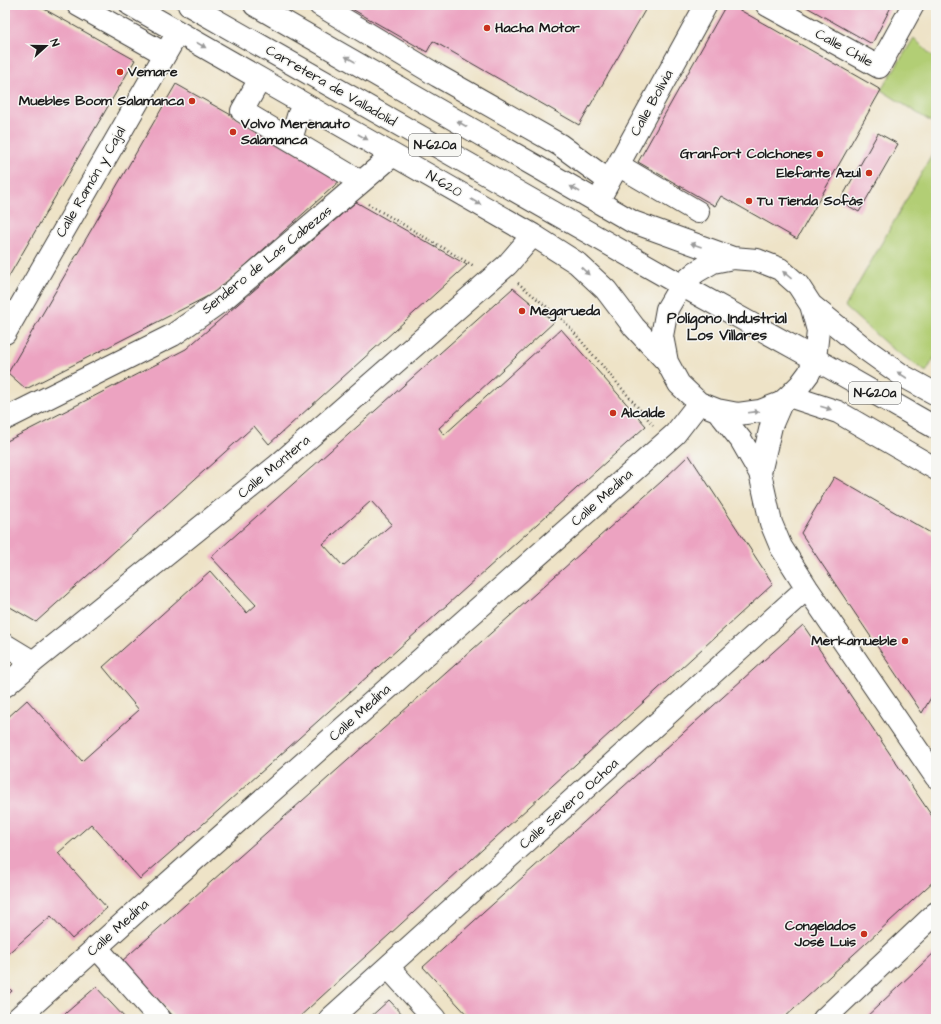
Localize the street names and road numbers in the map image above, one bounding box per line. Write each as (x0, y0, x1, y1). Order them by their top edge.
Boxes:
street label: Calle Chile (811, 24, 877, 72)
street label: Carretera de Valladolid (262, 40, 400, 132)
street label: Calle Bolivia (625, 66, 679, 140)
street label: Calle Ramón y Cajal (51, 123, 131, 241)
road number: N-620a (409, 134, 461, 156)
street label: N-620 (422, 166, 466, 202)
street label: Sendero de Las Cabezas (197, 201, 337, 319)
road number: N-620a (849, 382, 901, 404)
street label: Calle Montera (233, 431, 315, 503)
street label: Calle Medina (567, 465, 637, 531)
street label: Calle Medina (325, 680, 395, 746)
street label: Calle Severo Ochoa (515, 754, 623, 854)
street label: Calle Medina (83, 895, 153, 961)

